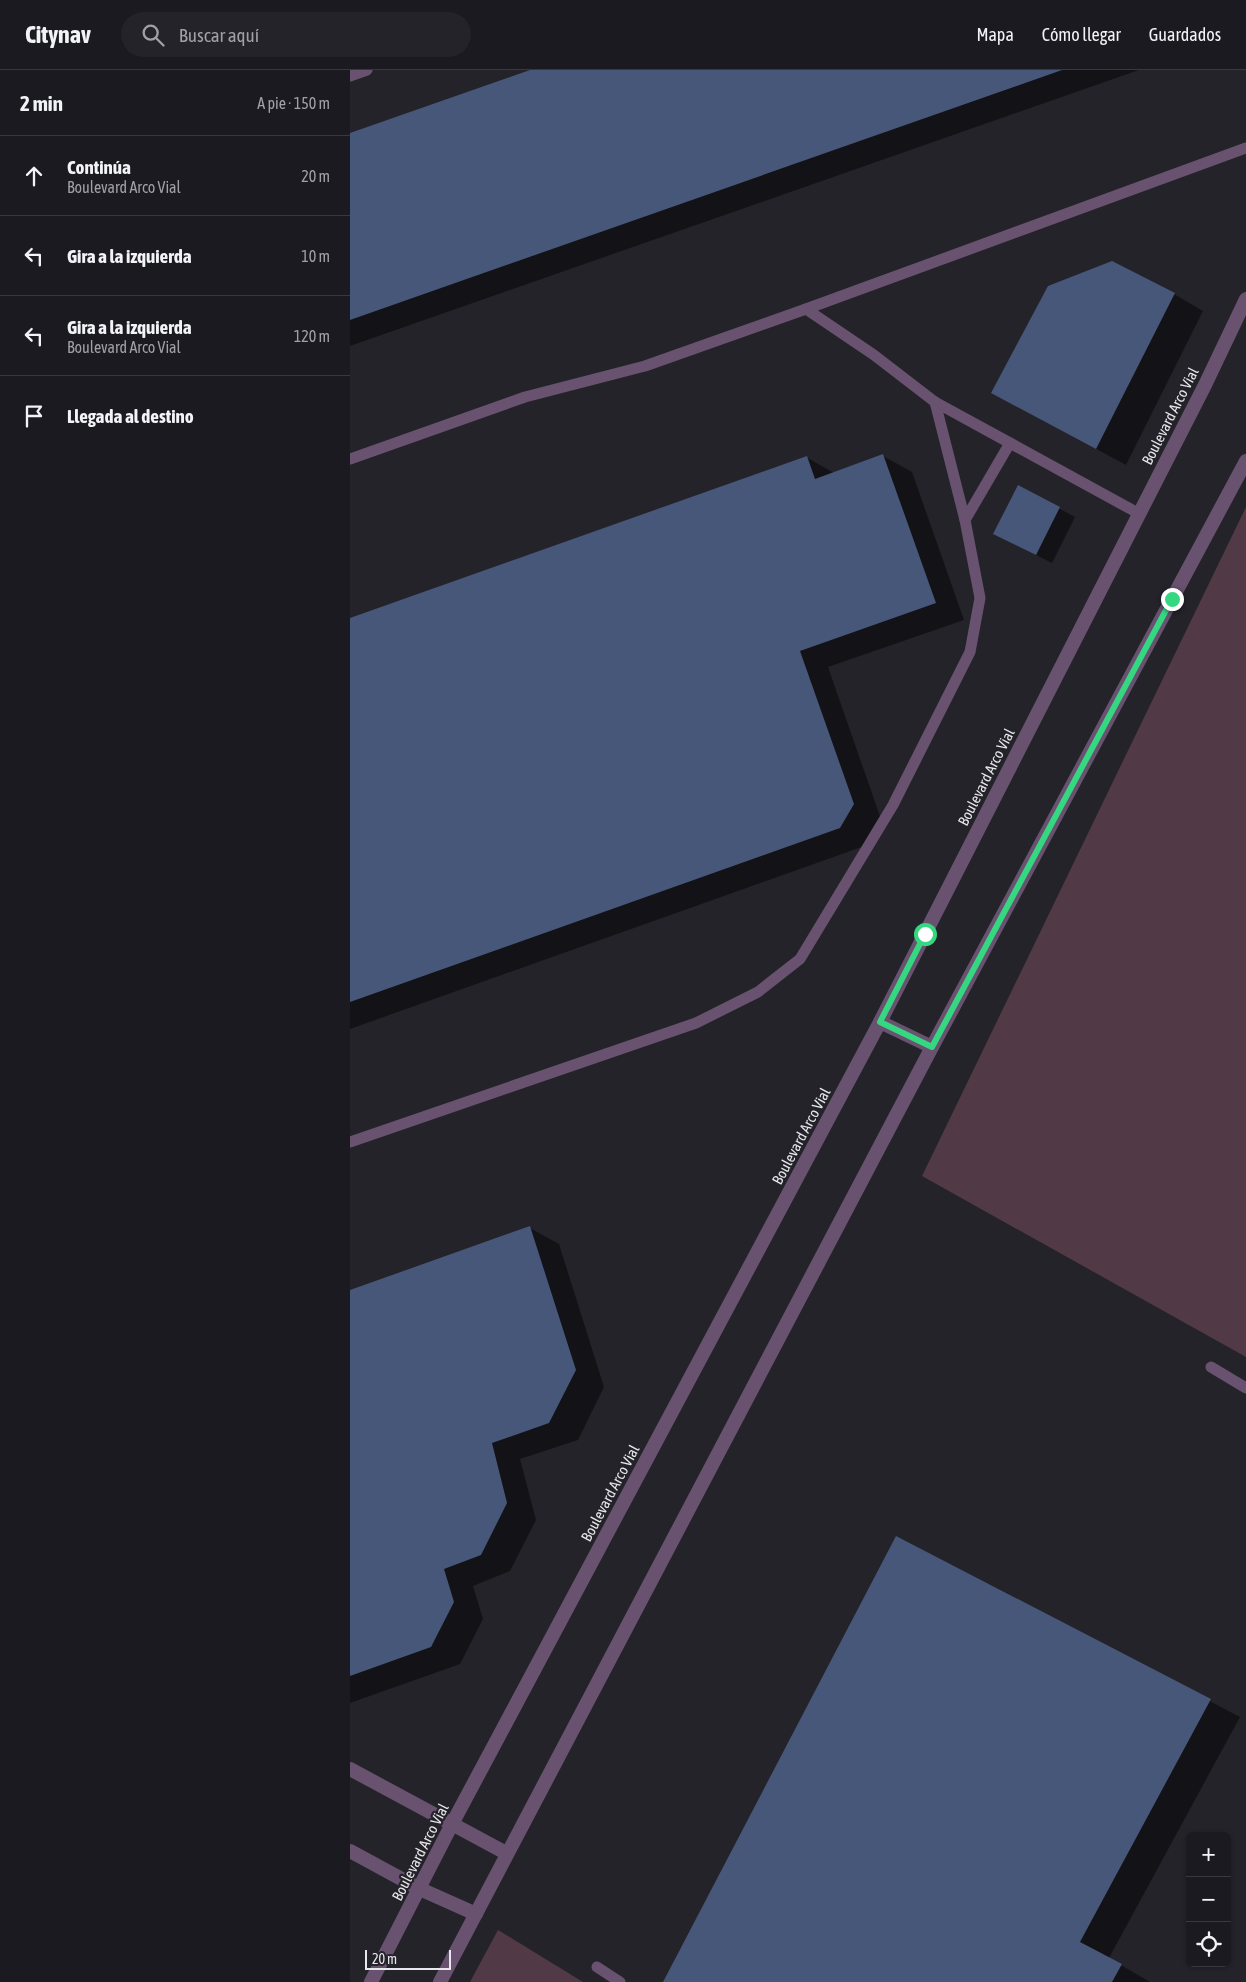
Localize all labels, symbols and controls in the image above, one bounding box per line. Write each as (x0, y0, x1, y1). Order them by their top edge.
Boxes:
search box (121, 12, 471, 57)
text: Citynav (25, 21, 91, 48)
icon: search (139, 21, 167, 49)
text: Buscar aquí (179, 24, 259, 46)
text: Mapa (976, 24, 1014, 45)
text: Cómo llegar (1042, 24, 1121, 45)
text: Guardados (1149, 24, 1221, 45)
text: 2 min (20, 91, 63, 115)
text: A pie · 150 m (257, 94, 330, 112)
text: Continúa (67, 156, 131, 178)
icon: ahead (20, 162, 48, 190)
text: 20 m (301, 167, 330, 185)
text: Boulevard Arco Vial (67, 178, 181, 196)
icon: left (20, 242, 48, 270)
text: Gira a la izquierda (67, 245, 192, 267)
text: 10 m (301, 247, 330, 265)
text: Gira a la izquierda (67, 316, 192, 338)
icon: left (20, 322, 48, 350)
text: 120 m (294, 327, 330, 345)
text: Boulevard Arco Vial (67, 338, 181, 356)
street label: Boulevard Arco Vial (1138, 365, 1202, 467)
icon: arrive (20, 402, 48, 430)
text: Llegada al destino (67, 405, 194, 427)
route end (1161, 588, 1184, 611)
street label: Boulevard Arco Vial (954, 726, 1018, 828)
route start (914, 923, 937, 946)
street label: Boulevard Arco Vial (768, 1085, 834, 1187)
street label: Boulevard Arco Vial (577, 1442, 643, 1544)
street label: Boulevard Arco Vial (388, 1801, 452, 1903)
map controls (1186, 1832, 1231, 1967)
button: + (1186, 1832, 1231, 1877)
button: − (1186, 1877, 1231, 1922)
button: locate (1186, 1922, 1231, 1967)
scale bar (365, 1947, 451, 1970)
text: 20 m (372, 1951, 397, 1967)

